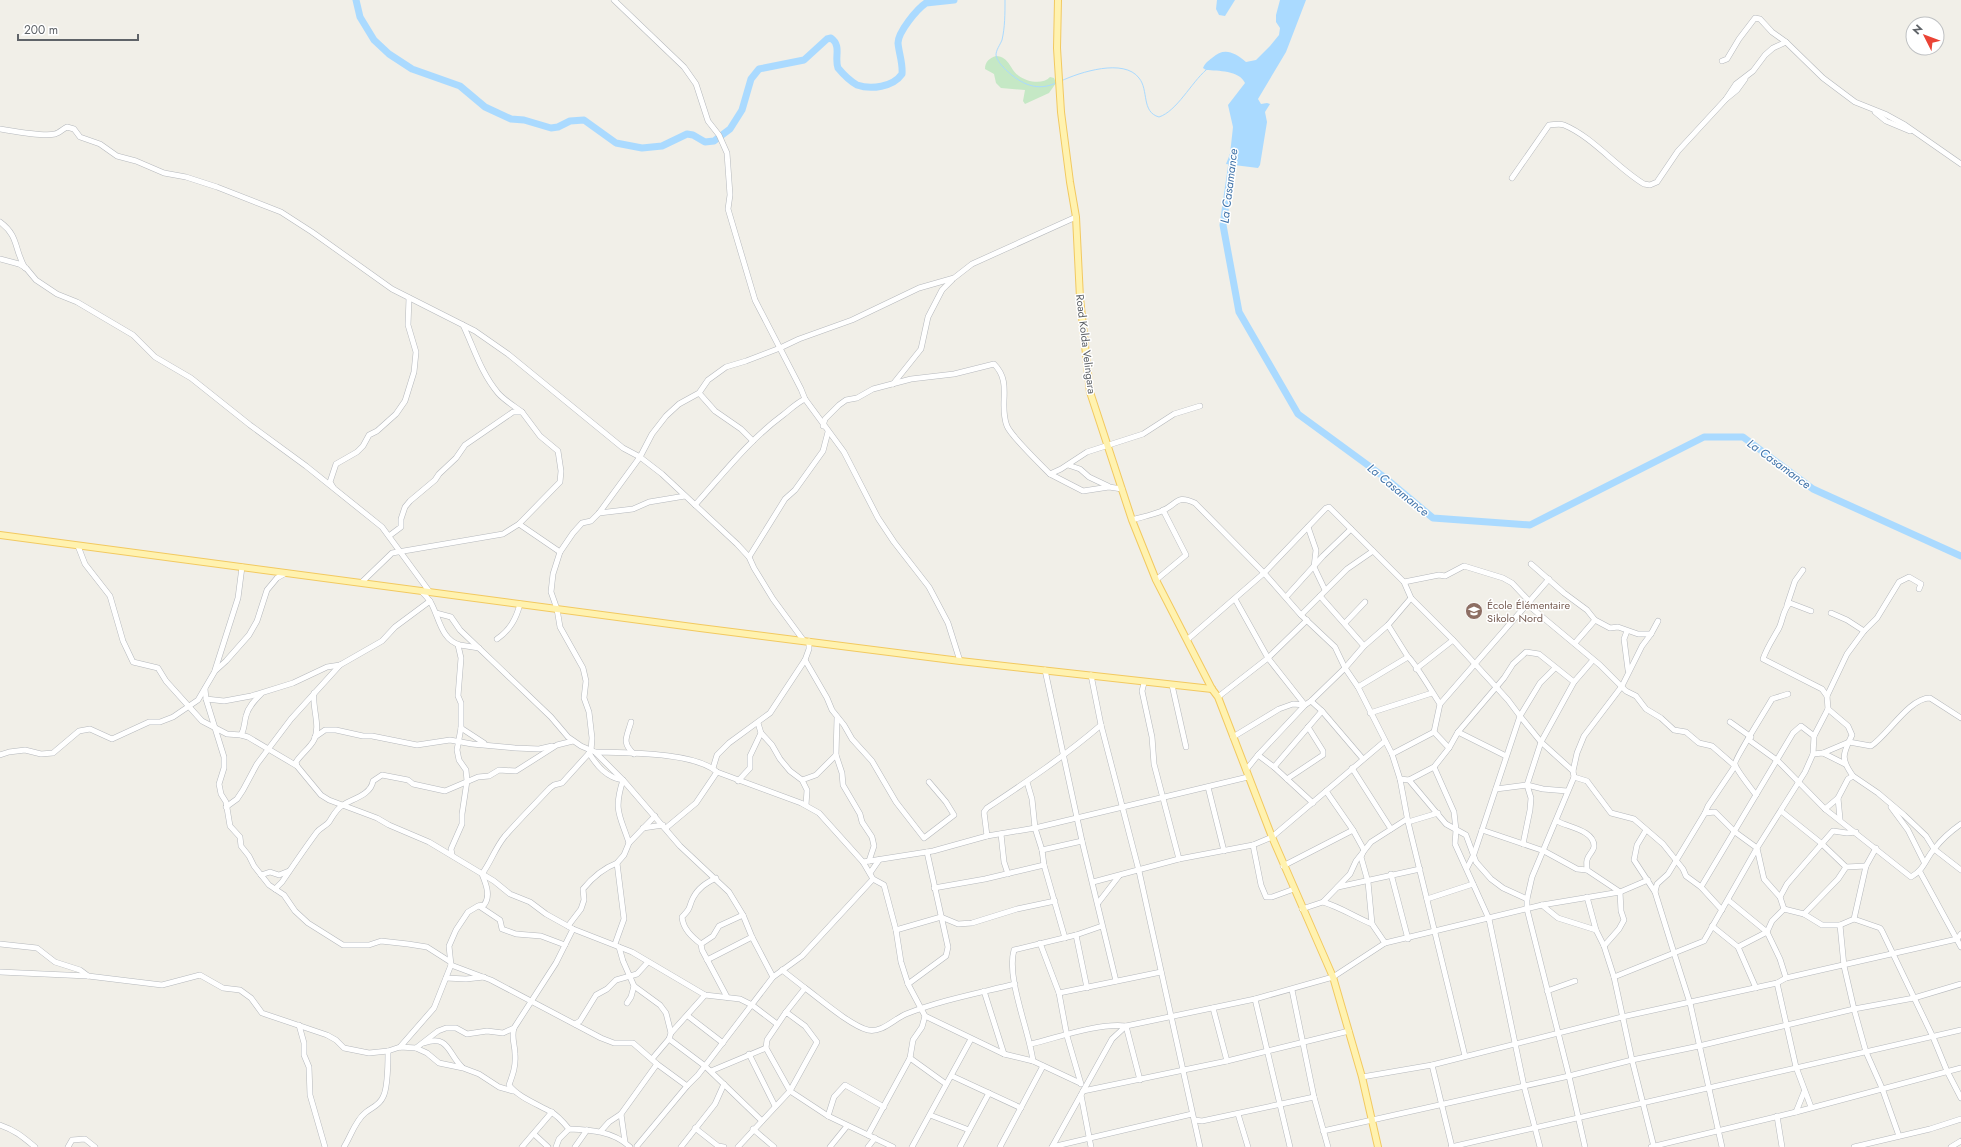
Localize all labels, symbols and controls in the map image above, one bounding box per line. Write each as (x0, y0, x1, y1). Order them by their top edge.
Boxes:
scale bar (18, 16, 138, 42)
north arrow (1905, 16, 1945, 56)
text: 200 m (24, 21, 58, 39)
text: N (1909, 21, 1926, 38)
water label: La Casamance (1216, 148, 1242, 224)
street label: Road Kolda Velingara (1072, 293, 1100, 395)
water label: La Casamance (1743, 435, 1815, 493)
water label: La Casamance (1363, 459, 1433, 521)
place label: École Élémentaire Sikolo Nord (1487, 597, 1570, 626)
school or university icon: École Élémentaire Sikolo Nord (1464, 601, 1484, 621)

